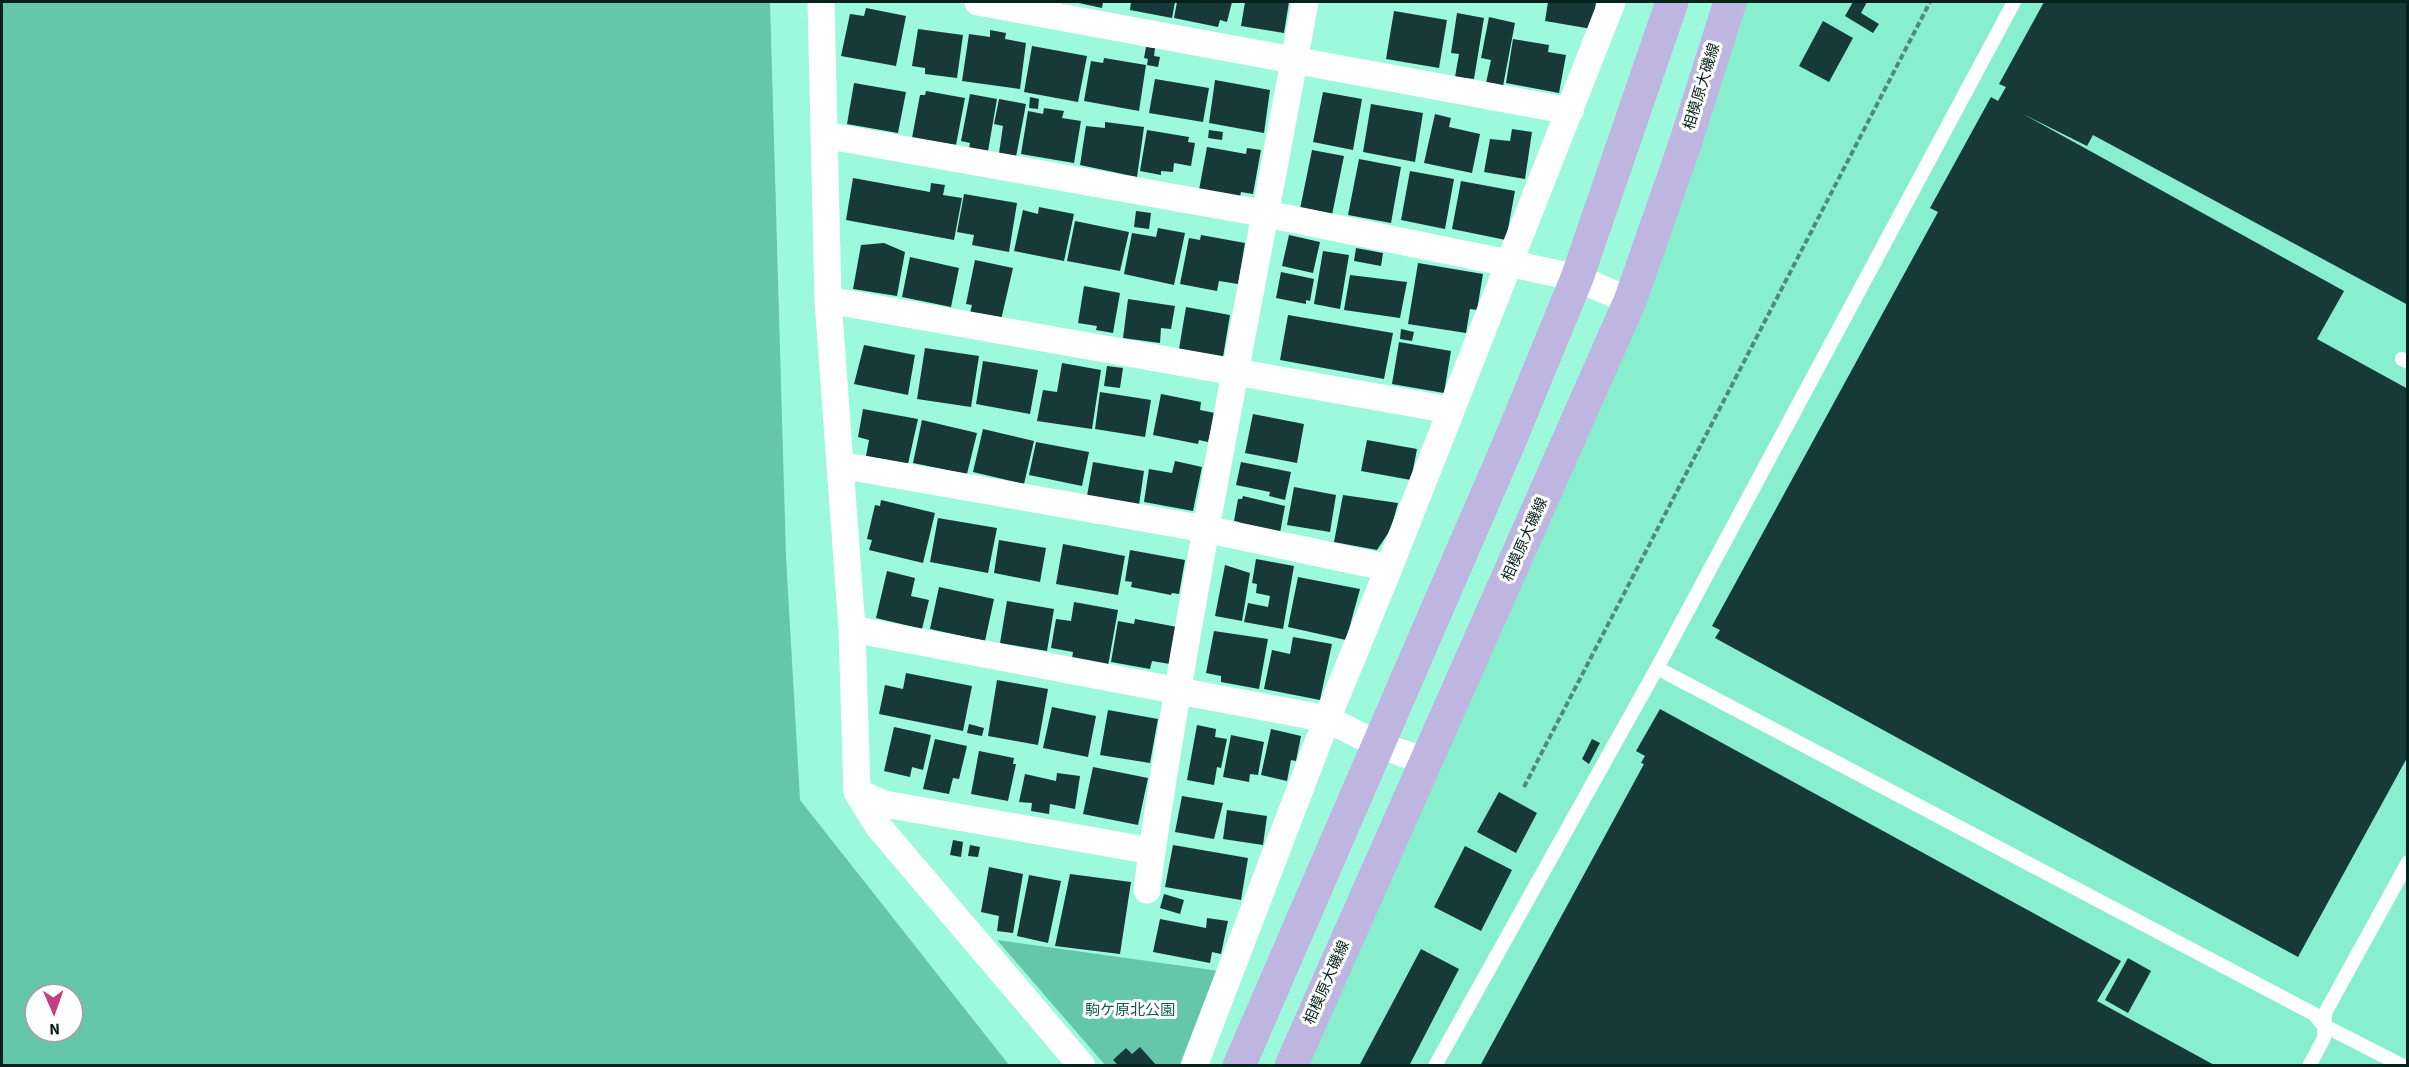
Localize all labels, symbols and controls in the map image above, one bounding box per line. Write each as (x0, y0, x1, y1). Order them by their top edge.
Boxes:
street label: 相模原大磯線 (1681, 41, 1725, 133)
street label: 相模原大磯線 (1499, 495, 1553, 585)
street label: 相模原大磯線 (1301, 938, 1355, 1028)
north arrow (24, 983, 84, 1043)
park label: 駒ケ原北公園 (1085, 1003, 1175, 1021)
text: N (49, 1018, 60, 1040)

